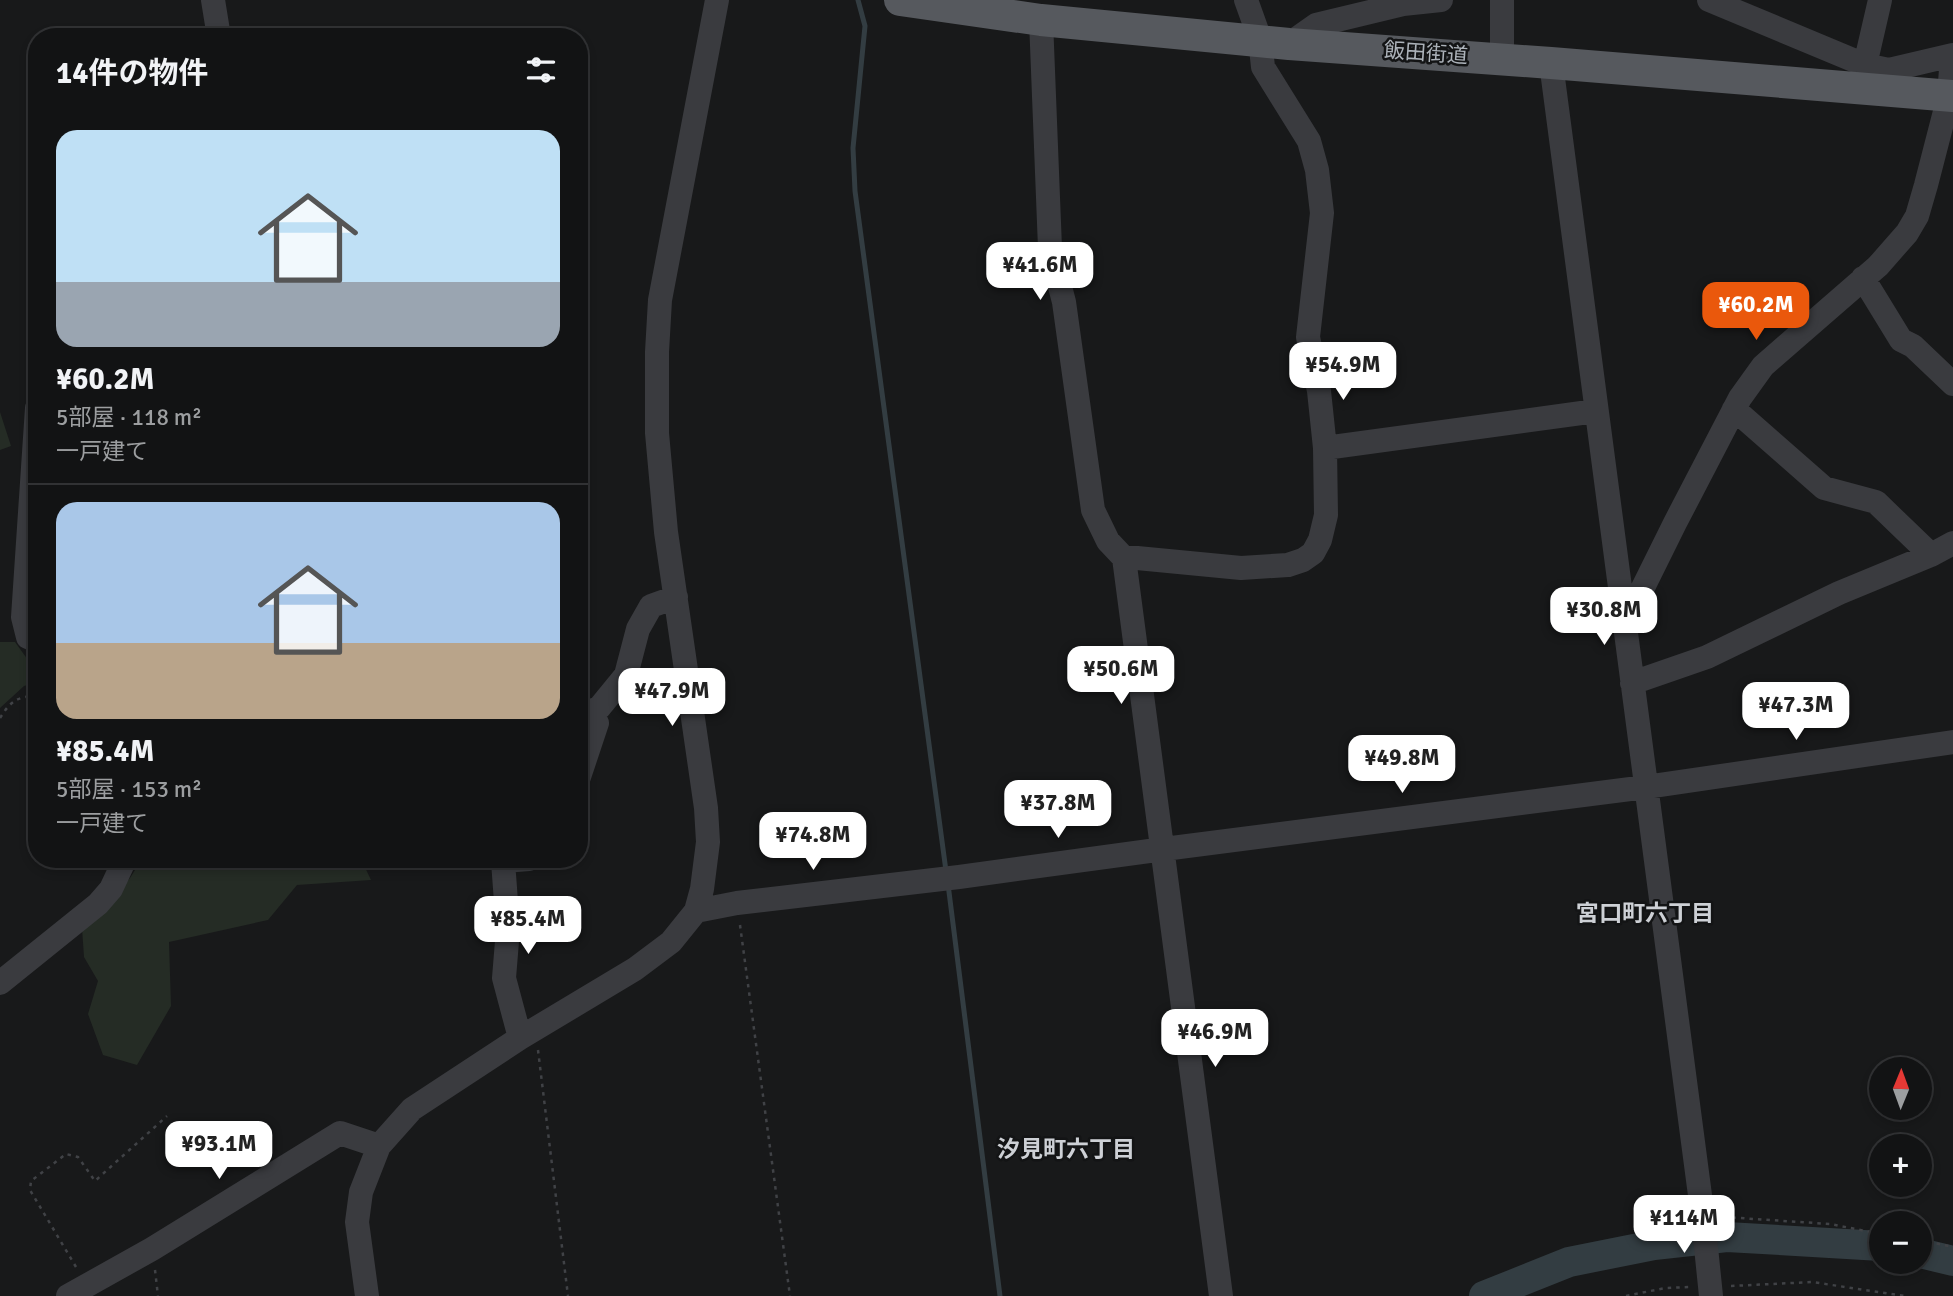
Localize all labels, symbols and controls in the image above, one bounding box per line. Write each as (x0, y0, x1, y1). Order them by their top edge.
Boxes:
street label: 飯田街道 (1383, 37, 1469, 69)
icon: filters (522, 51, 560, 89)
text: 14件の物件 (56, 55, 208, 92)
icon: home (245, 175, 371, 301)
pin: ¥41.6M (983, 243, 1097, 302)
text: ¥41.6M (1002, 250, 1078, 279)
pin: ¥60.2M (1699, 282, 1813, 342)
text: ¥60.2M (1718, 290, 1794, 319)
pin: ¥54.9M (1286, 342, 1400, 402)
text: ¥54.9M (1305, 350, 1381, 379)
text: ¥60.2M (56, 361, 154, 398)
text: 5部屋 · 118 m² (56, 403, 202, 432)
text: 一戸建て (56, 437, 148, 466)
icon: home (245, 547, 371, 673)
pin: ¥30.8M (1547, 588, 1661, 647)
text: ¥30.8M (1566, 595, 1642, 624)
pin: ¥50.6M (1064, 646, 1178, 706)
text: ¥50.6M (1083, 654, 1159, 683)
pin: ¥47.9M (615, 668, 729, 728)
text: ¥47.9M (634, 676, 710, 705)
pin: ¥47.3M (1739, 682, 1853, 742)
text: ¥47.3M (1758, 690, 1834, 719)
text: ¥85.4M (56, 733, 154, 770)
pin: ¥49.8M (1345, 736, 1459, 795)
text: ¥49.8M (1364, 743, 1440, 772)
text: 5部屋 · 153 m² (56, 775, 202, 804)
pin: ¥37.8M (1001, 780, 1115, 840)
text: ¥37.8M (1020, 788, 1096, 817)
text: 一戸建て (56, 809, 148, 838)
pin: ¥74.8M (756, 812, 870, 872)
text: ¥74.8M (775, 820, 851, 849)
pin: ¥85.4M (471, 897, 585, 956)
district label: 宮口町六丁目 (1576, 899, 1714, 928)
text: ¥85.4M (490, 904, 566, 933)
pin: ¥46.9M (1158, 1010, 1272, 1069)
text: ¥46.9M (1177, 1017, 1253, 1046)
north arrow (1869, 1057, 1932, 1120)
map controls (1869, 1057, 1932, 1274)
pin: ¥93.1M (162, 1122, 276, 1181)
text: ¥93.1M (181, 1129, 257, 1158)
button: + (1869, 1134, 1932, 1197)
district label: 汐見町六丁目 (997, 1135, 1135, 1164)
pin: ¥114M (1635, 1196, 1733, 1255)
text: ¥114M (1650, 1203, 1718, 1232)
button: − (1869, 1211, 1932, 1274)

